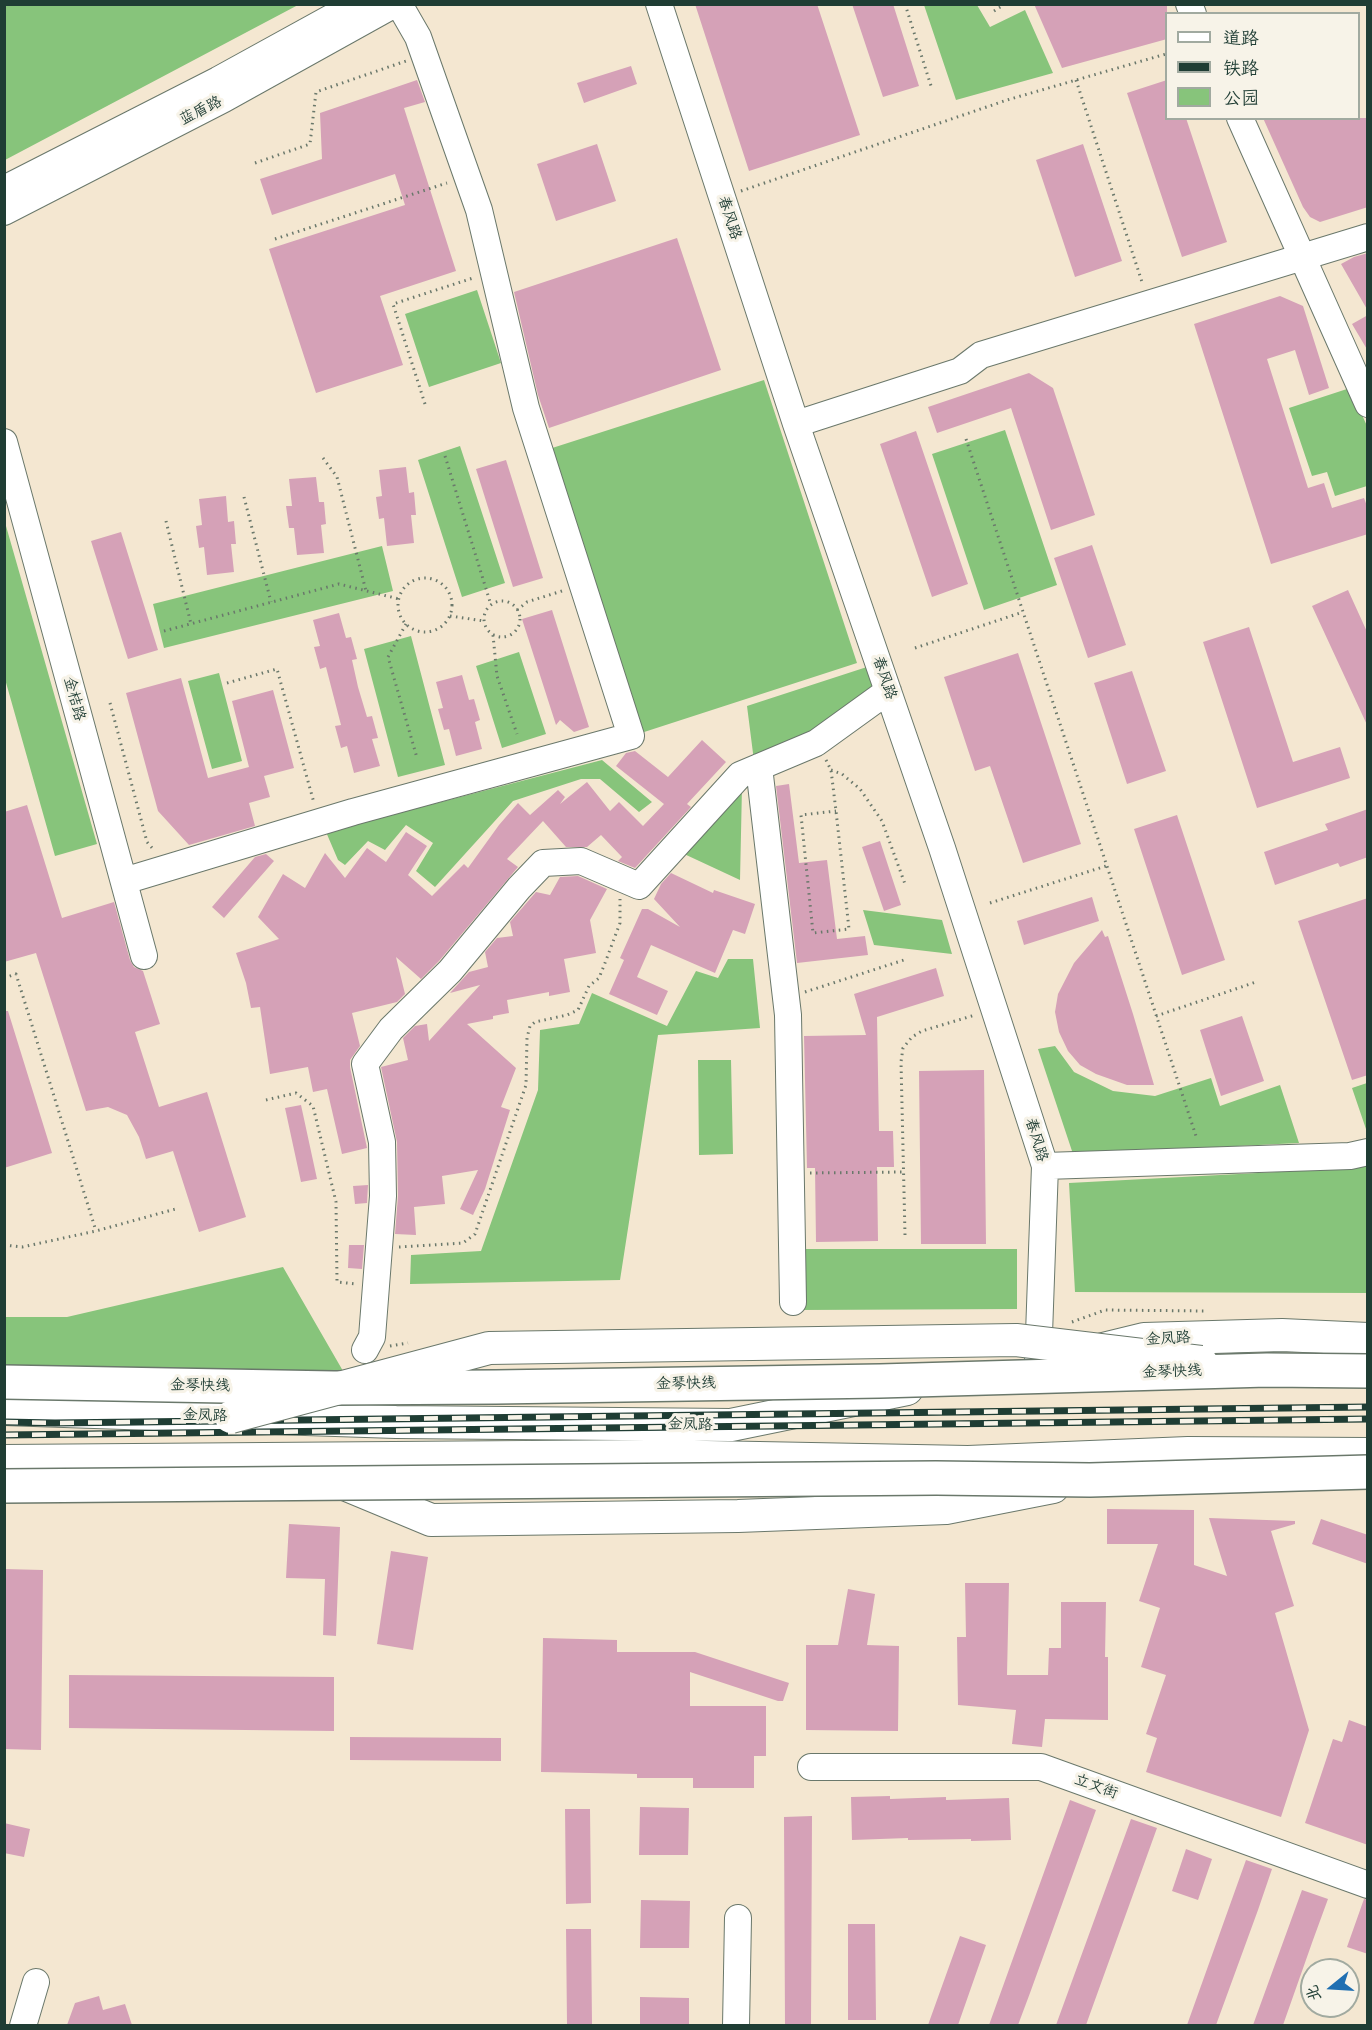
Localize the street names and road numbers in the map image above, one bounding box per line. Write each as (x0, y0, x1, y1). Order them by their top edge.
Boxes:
street label: 蓝盾路 (177, 93, 225, 129)
street label: 春风路 (713, 194, 745, 242)
street label: 春风路 (868, 654, 900, 702)
street label: 金桔路 (59, 675, 89, 723)
street label: 春风路 (1021, 1116, 1051, 1164)
street label: 金凤路 (1145, 1329, 1191, 1349)
street label: 金琴快线 (1142, 1362, 1202, 1382)
street label: 金琴快线 (656, 1374, 716, 1394)
street label: 金琴快线 (170, 1376, 230, 1396)
street label: 金凤路 (182, 1406, 228, 1426)
street label: 金凤路 (667, 1416, 713, 1434)
street label: 立文街 (1072, 1771, 1120, 1803)

